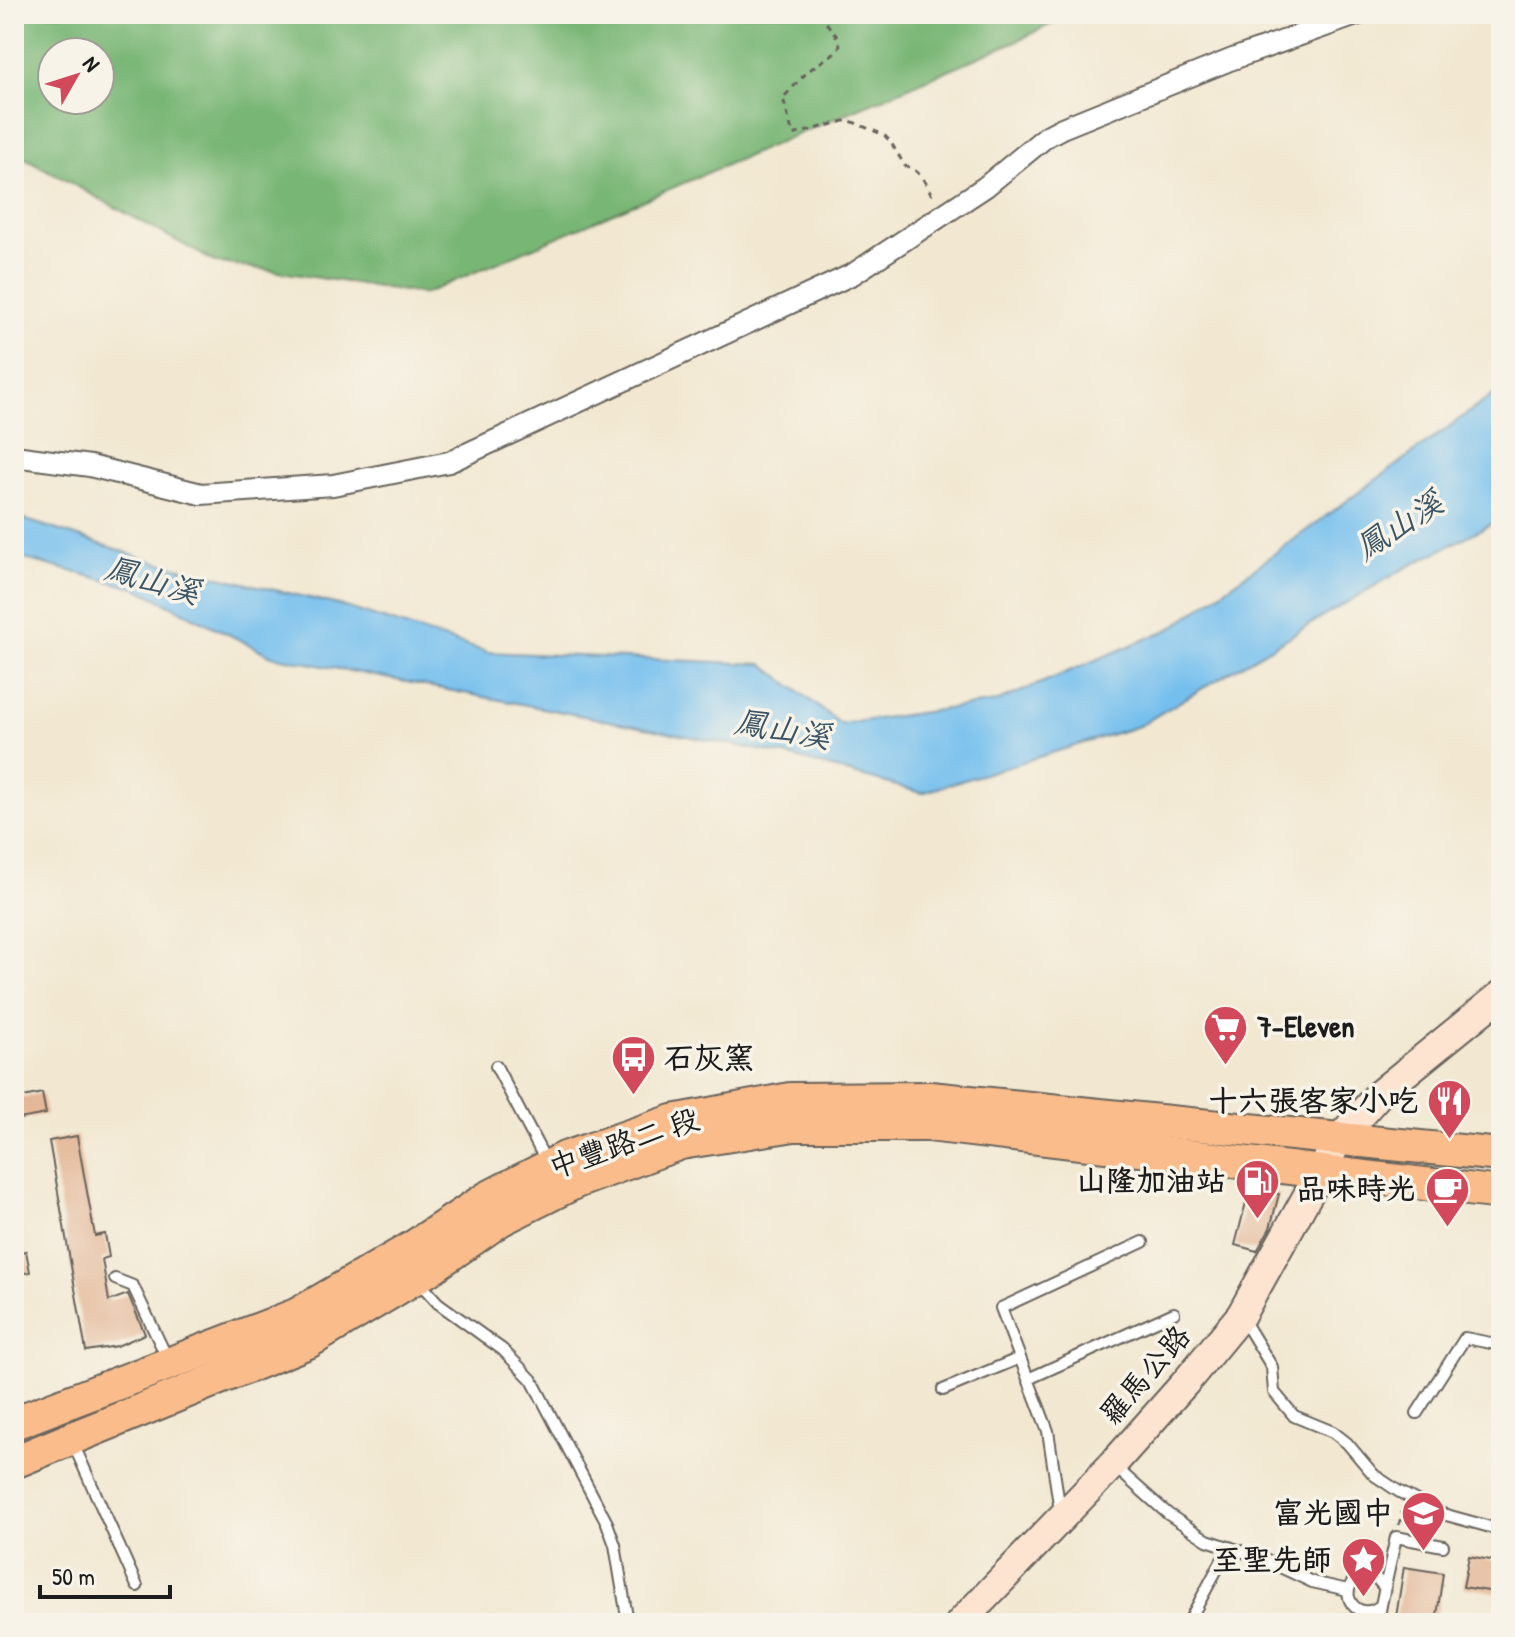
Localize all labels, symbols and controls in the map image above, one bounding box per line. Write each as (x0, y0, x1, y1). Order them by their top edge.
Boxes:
north arrow (36, 36, 116, 116)
text: N (76, 49, 107, 78)
water label: 鳳山溪 (1346, 479, 1452, 569)
water label: 鳳山溪 (100, 545, 207, 614)
water label: 鳳山溪 (731, 699, 836, 758)
supermarket icon: 7-Eleven (1202, 1003, 1250, 1066)
place label: 7-Eleven (1257, 1006, 1355, 1046)
bus stop icon: 石灰窯 (609, 1034, 657, 1097)
place label: 石灰窯 (664, 1037, 754, 1077)
restaurant icon: 十六張客家小吃 (1425, 1077, 1473, 1140)
place label: 十六張客家小吃 (1208, 1080, 1418, 1120)
street label: 中豐路二 段 (543, 1098, 704, 1187)
fuel station icon: 山隆加油站 (1233, 1157, 1281, 1220)
place label: 山隆加油站 (1076, 1160, 1226, 1200)
cafe icon: 品味時光 (1423, 1165, 1471, 1228)
place label: 品味時光 (1296, 1168, 1416, 1208)
street label: 羅馬公路 (1090, 1316, 1199, 1433)
school or university icon: 富光國中 (1400, 1489, 1448, 1552)
place label: 富光國中 (1273, 1492, 1393, 1532)
place icon: 至聖先師 (1339, 1536, 1387, 1599)
place label: 至聖先師 (1212, 1539, 1332, 1579)
scale bar (40, 1549, 170, 1599)
text: 50 m (52, 1560, 95, 1592)

